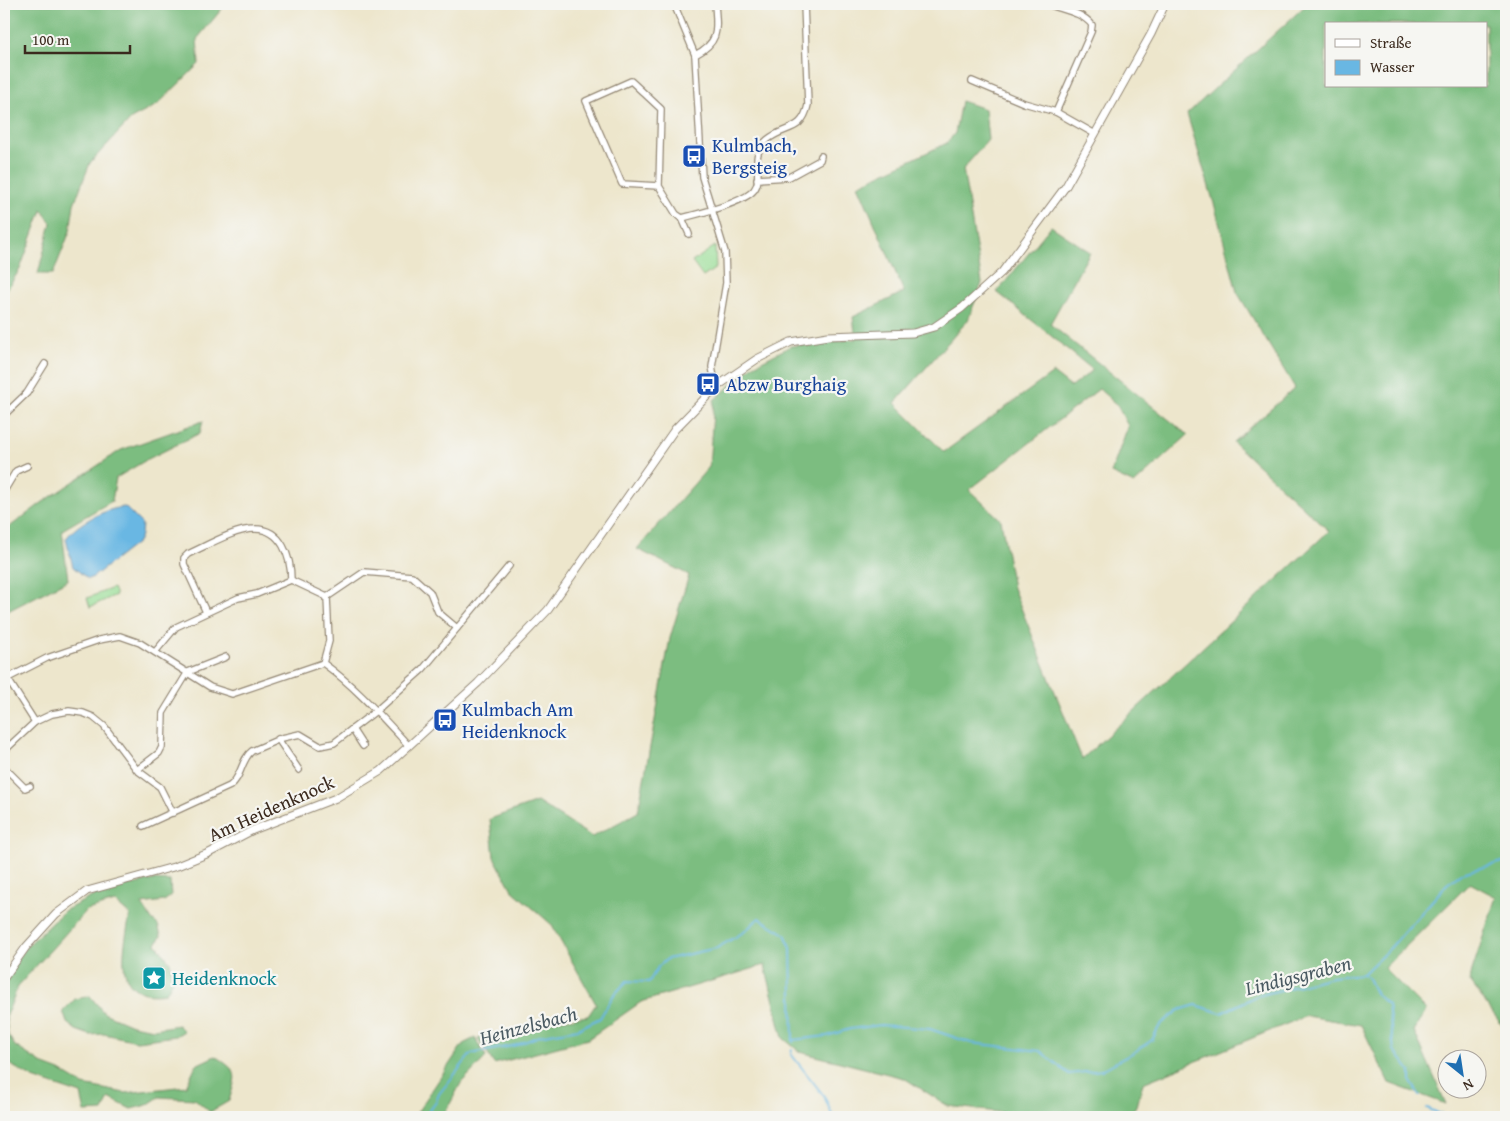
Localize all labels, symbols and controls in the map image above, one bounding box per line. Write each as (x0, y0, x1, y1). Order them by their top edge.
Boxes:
scale bar (25, 22, 130, 54)
legend (1325, 22, 1488, 88)
text: 100 m (32, 29, 70, 50)
text: Straße (1370, 32, 1412, 53)
text: Wasser (1370, 56, 1414, 77)
place label: Kulmbach, Bergsteig (712, 131, 797, 181)
bus stop icon: Kulmbach, Bergsteig (681, 143, 707, 169)
place label: Abzw Burghaig (726, 370, 847, 398)
bus stop icon: Abzw Burghaig (695, 371, 721, 397)
place label: Kulmbach Am Heidenknock (462, 695, 574, 745)
bus stop icon: Kulmbach Am Heidenknock (432, 707, 458, 733)
street label: Am Heidenknock (203, 767, 339, 848)
water label: Lindigsgraben (1241, 948, 1354, 1002)
place label: Heidenknock (172, 964, 277, 992)
place icon: Heidenknock (141, 965, 167, 991)
water label: Heinzelsbach (475, 998, 580, 1052)
north arrow (1438, 1048, 1488, 1098)
text: N (1459, 1074, 1478, 1097)

